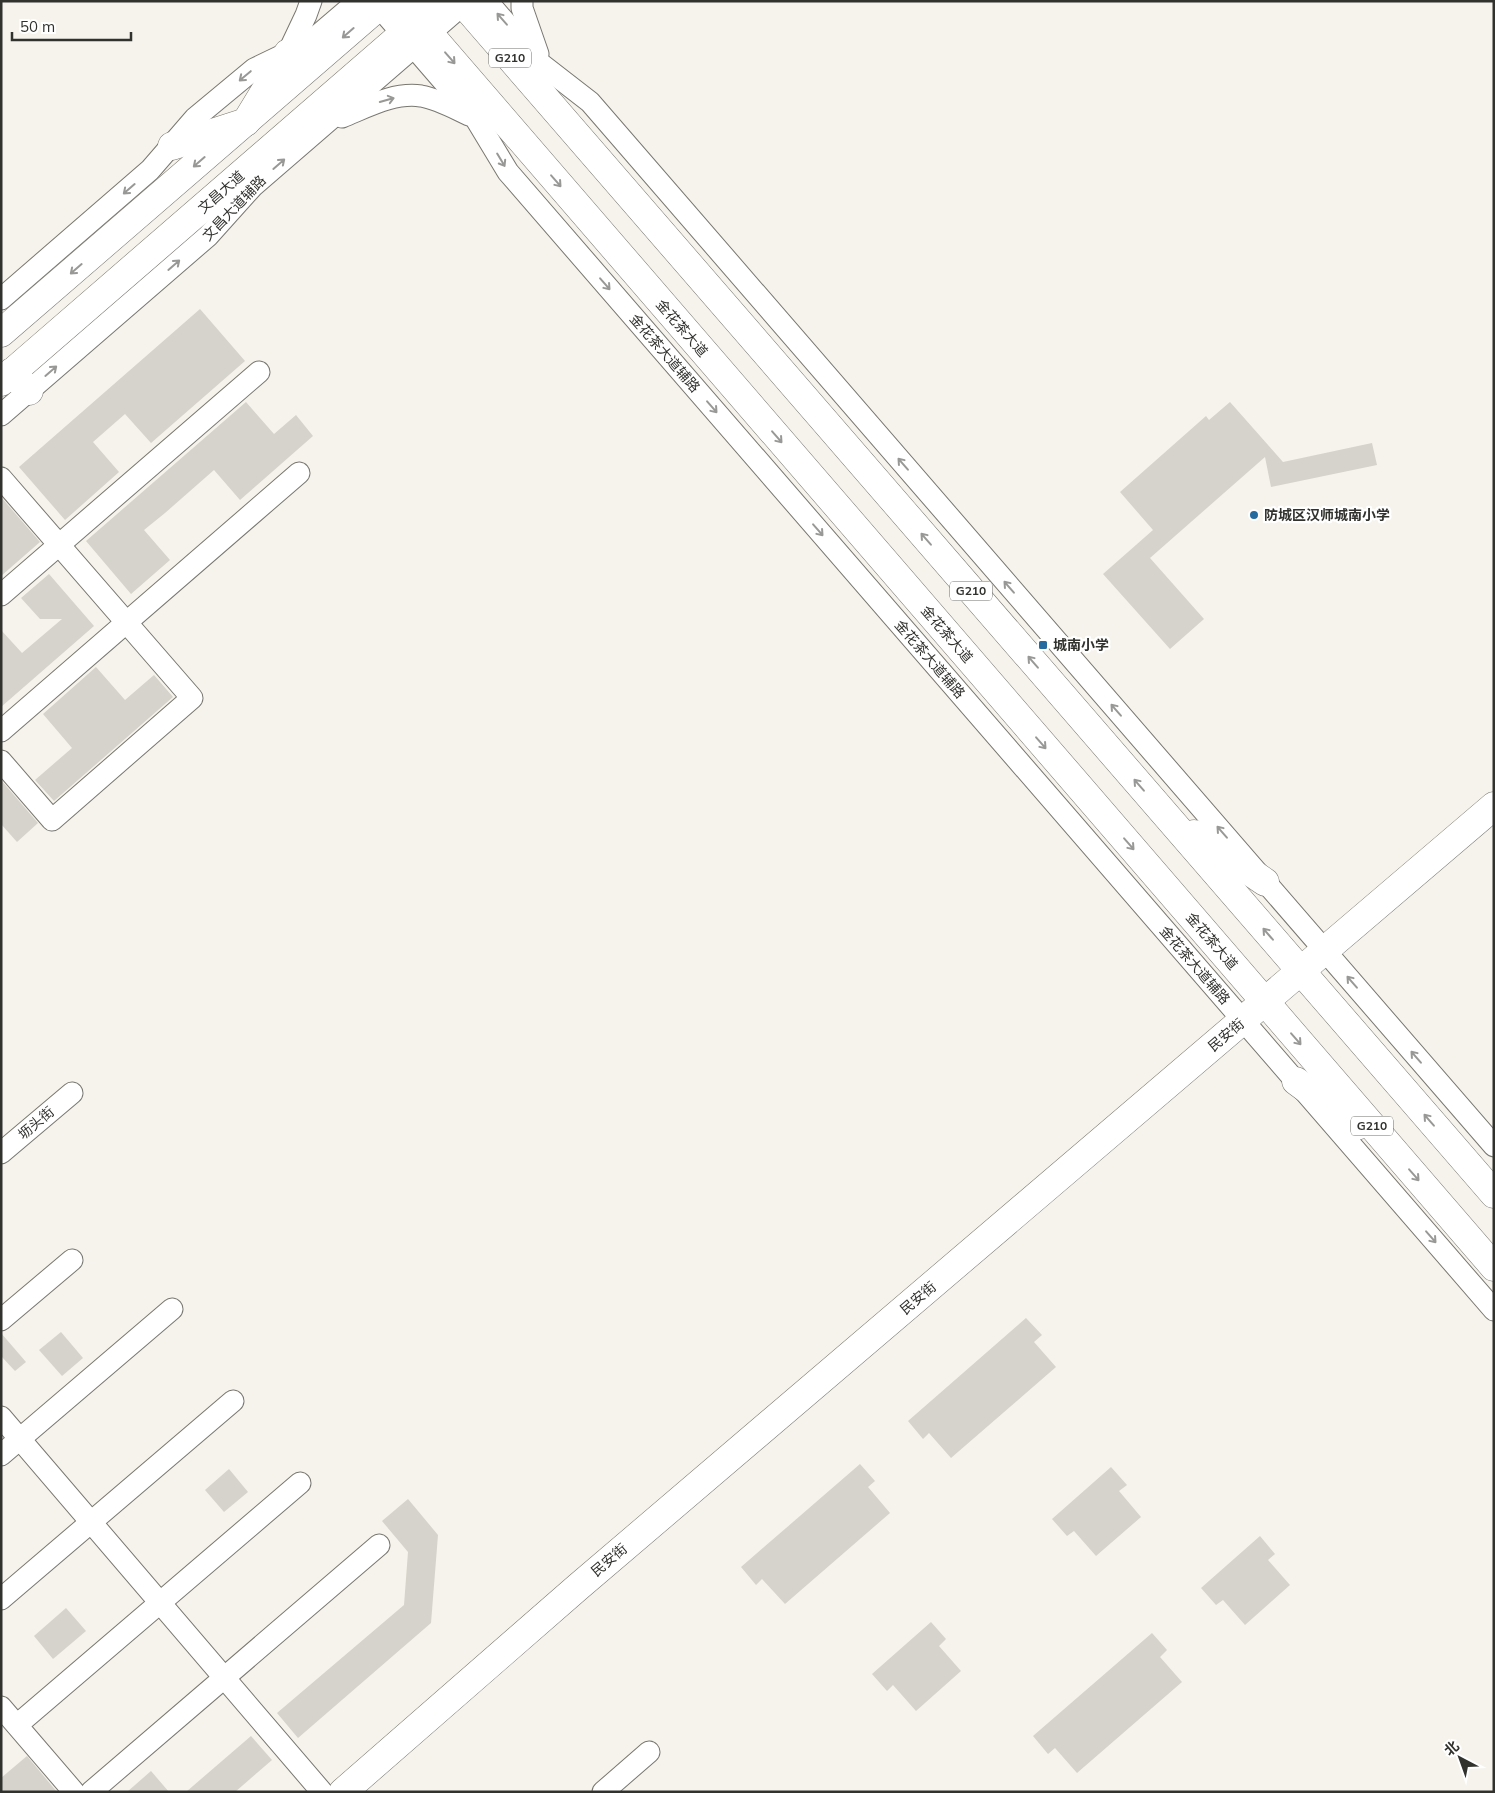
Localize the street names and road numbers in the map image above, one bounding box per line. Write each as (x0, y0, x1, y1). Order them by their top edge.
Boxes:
road number: G210 (489, 48, 531, 68)
street label: 文昌大道 (194, 167, 248, 217)
street label: 文昌大道辅路 (198, 172, 270, 244)
street label: 金花茶大道 (652, 296, 712, 360)
street label: 金花茶大道辅路 (626, 310, 704, 396)
road number: G210 (950, 582, 992, 600)
street label: 金花茶大道 (917, 602, 977, 666)
street label: 金花茶大道辅路 (891, 616, 969, 702)
street label: 金花茶大道 (1182, 909, 1242, 973)
street label: 金花茶大道辅路 (1156, 922, 1234, 1008)
street label: 民安街 (1204, 1015, 1248, 1055)
street label: 坜头街 (14, 1103, 58, 1143)
road number: G210 (1351, 1116, 1393, 1136)
street label: 民安街 (896, 1278, 940, 1318)
street label: 民安街 (587, 1540, 631, 1580)

